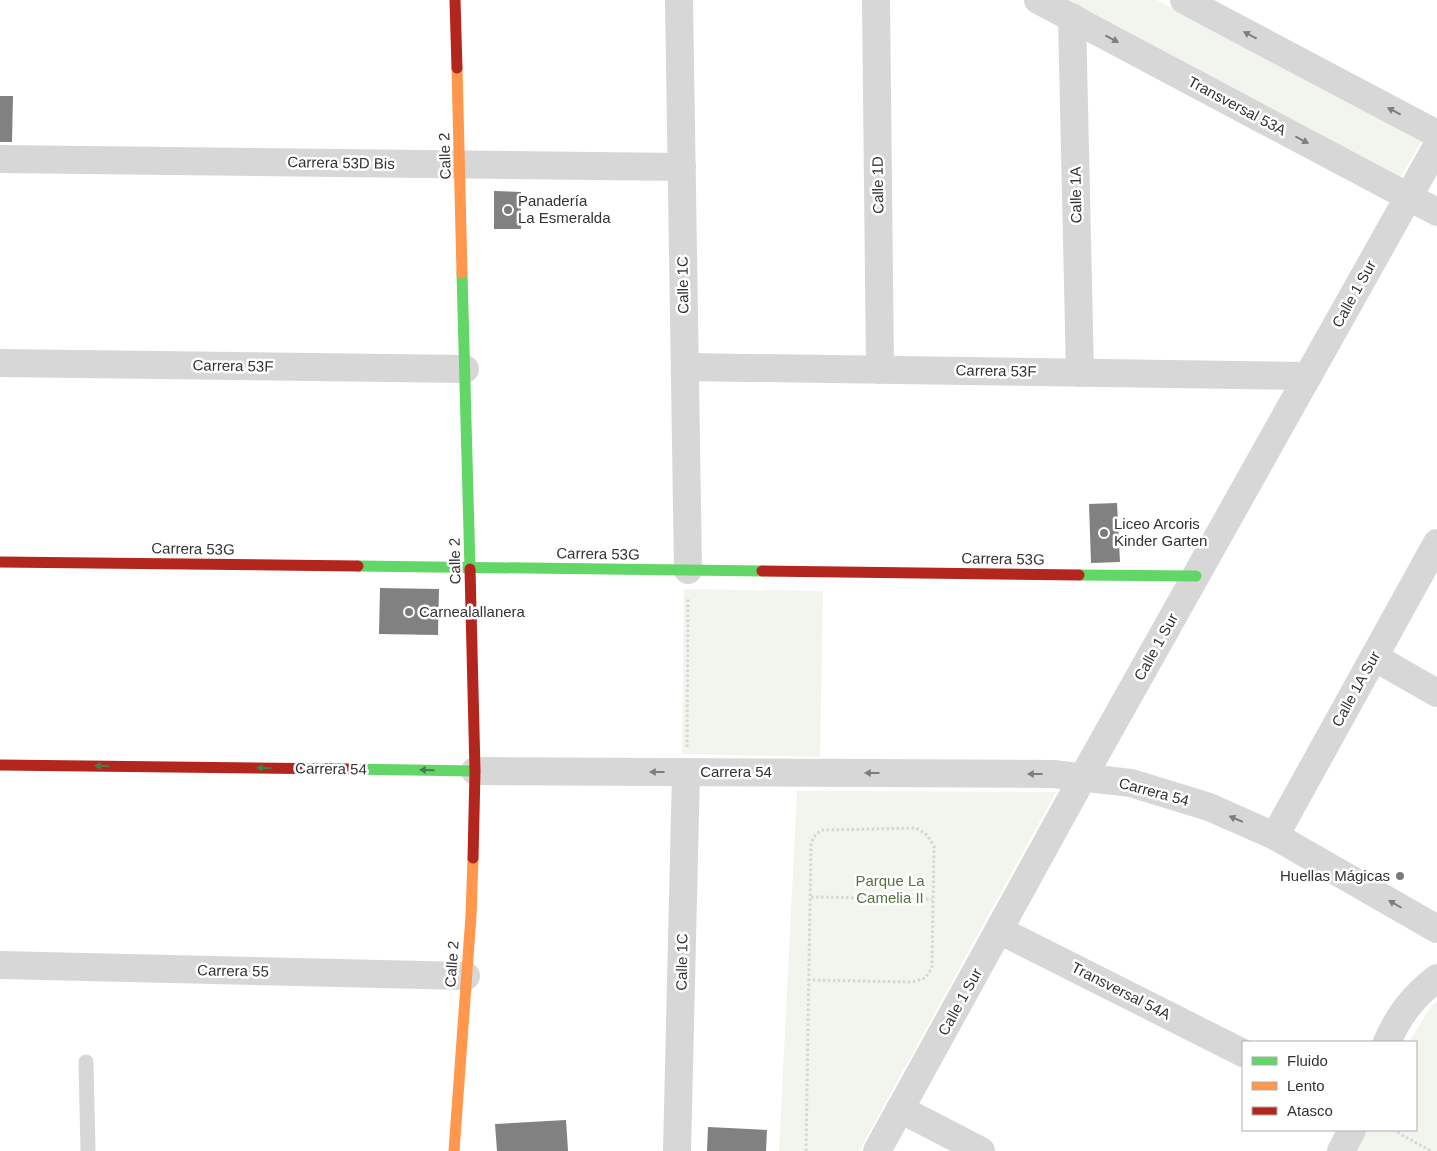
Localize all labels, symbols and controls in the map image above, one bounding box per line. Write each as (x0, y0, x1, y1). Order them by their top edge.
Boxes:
one-way arrow (1243, 31, 1257, 39)
one-way arrow (1105, 35, 1119, 43)
street label: Transversal 53A (1185, 73, 1289, 139)
one-way arrow (1387, 107, 1401, 115)
street label: Calle 2 (435, 132, 454, 180)
one-way arrow (1295, 136, 1309, 144)
street label: Carrera 53D Bis (287, 153, 395, 172)
street label: Calle 1D (868, 156, 887, 214)
street label: Calle 1A (1067, 167, 1084, 224)
place label: Panadería La Esmeralda (518, 192, 611, 226)
marker: Panadería La Esmeralda (502, 204, 514, 216)
street label: Calle 1C (673, 256, 692, 314)
street label: Calle 1 Sur (1328, 257, 1379, 330)
street label: Carrera 53F (192, 356, 274, 375)
street label: Carrera 53F (955, 361, 1037, 380)
place label: Liceo Arcoris Kinder Garten (1114, 515, 1207, 549)
marker: Liceo Arcoris Kinder Garten (1098, 527, 1110, 539)
street label: Calle 2 (446, 538, 463, 585)
street label: Carrera 53G (151, 539, 235, 558)
street label: Carrera 53G (556, 544, 640, 563)
street label: Carrera 53G (961, 549, 1045, 568)
place label: Carnealallanera (419, 603, 526, 620)
marker: Carnealallanera (403, 606, 415, 618)
street label: Calle 1 Sur (1130, 610, 1181, 683)
street label: Calle 1A Sur (1328, 648, 1383, 729)
street label: Carrera 54 (295, 759, 367, 778)
one-way arrow (93, 762, 109, 770)
street label: Carrera 54 (700, 763, 772, 780)
one-way arrow (256, 764, 272, 772)
one-way arrow (418, 766, 434, 774)
one-way arrow (649, 768, 665, 776)
one-way arrow (864, 769, 880, 777)
one-way arrow (1026, 770, 1042, 778)
street label: Carrera 54 (1117, 774, 1191, 809)
one-way arrow (1229, 815, 1244, 822)
place label: Huellas Mágicas (1280, 867, 1390, 884)
marker: Huellas Mágicas (1394, 870, 1406, 882)
park label: Parque La Camelia II (855, 872, 925, 906)
one-way arrow (1388, 900, 1401, 909)
street label: Calle 1C (672, 933, 691, 991)
street label: Calle 2 (441, 940, 462, 988)
street label: Transversal 54A (1069, 958, 1173, 1023)
street label: Carrera 55 (197, 961, 269, 980)
street label: Calle 1 Sur (934, 965, 985, 1038)
legend (1242, 1041, 1417, 1131)
text: Fluido (1287, 1052, 1328, 1069)
text: Lento (1287, 1077, 1325, 1094)
text: Atasco (1287, 1102, 1333, 1119)

